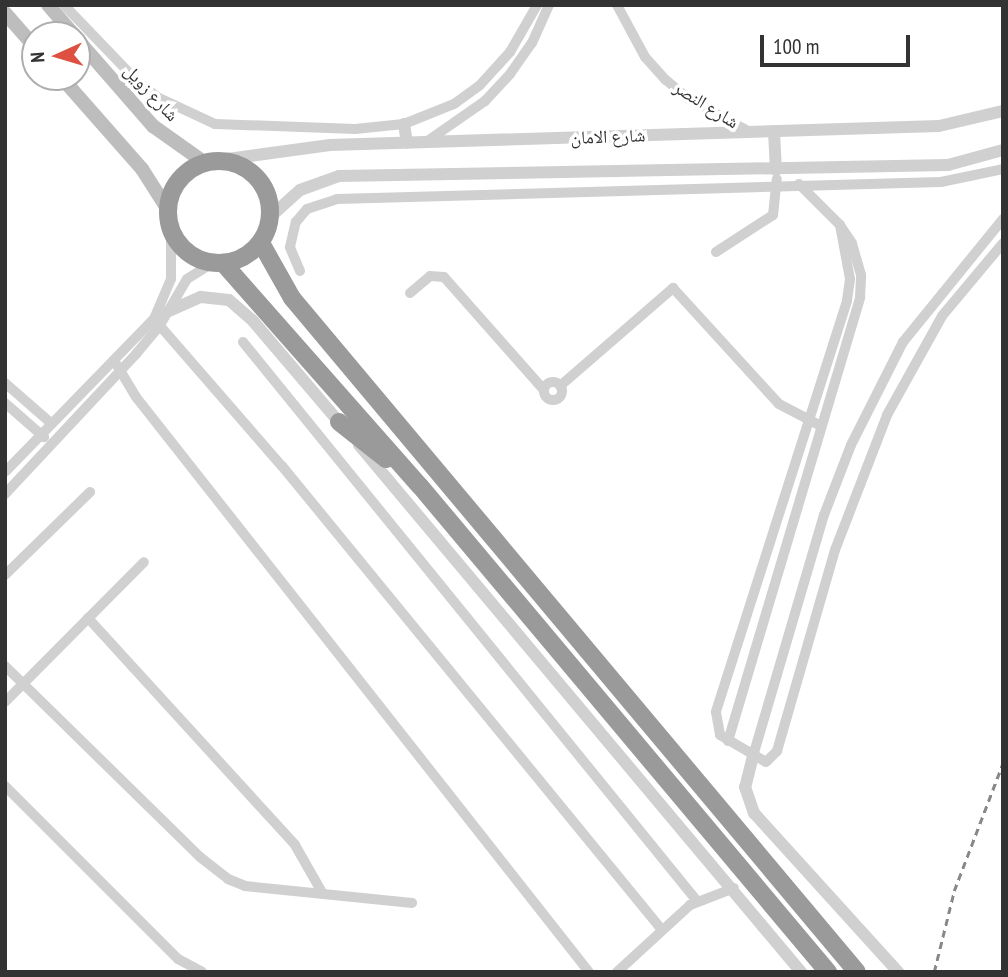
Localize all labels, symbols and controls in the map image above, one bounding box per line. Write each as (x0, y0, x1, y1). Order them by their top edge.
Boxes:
north arrow (21, 21, 91, 91)
scale bar (763, 21, 914, 65)
text: 100 m (773, 33, 819, 60)
text: N (25, 51, 49, 63)
street label: شارع زويل (119, 60, 183, 126)
street label: شارع النصر (669, 77, 743, 133)
street label: شارع الامان (570, 125, 646, 149)

